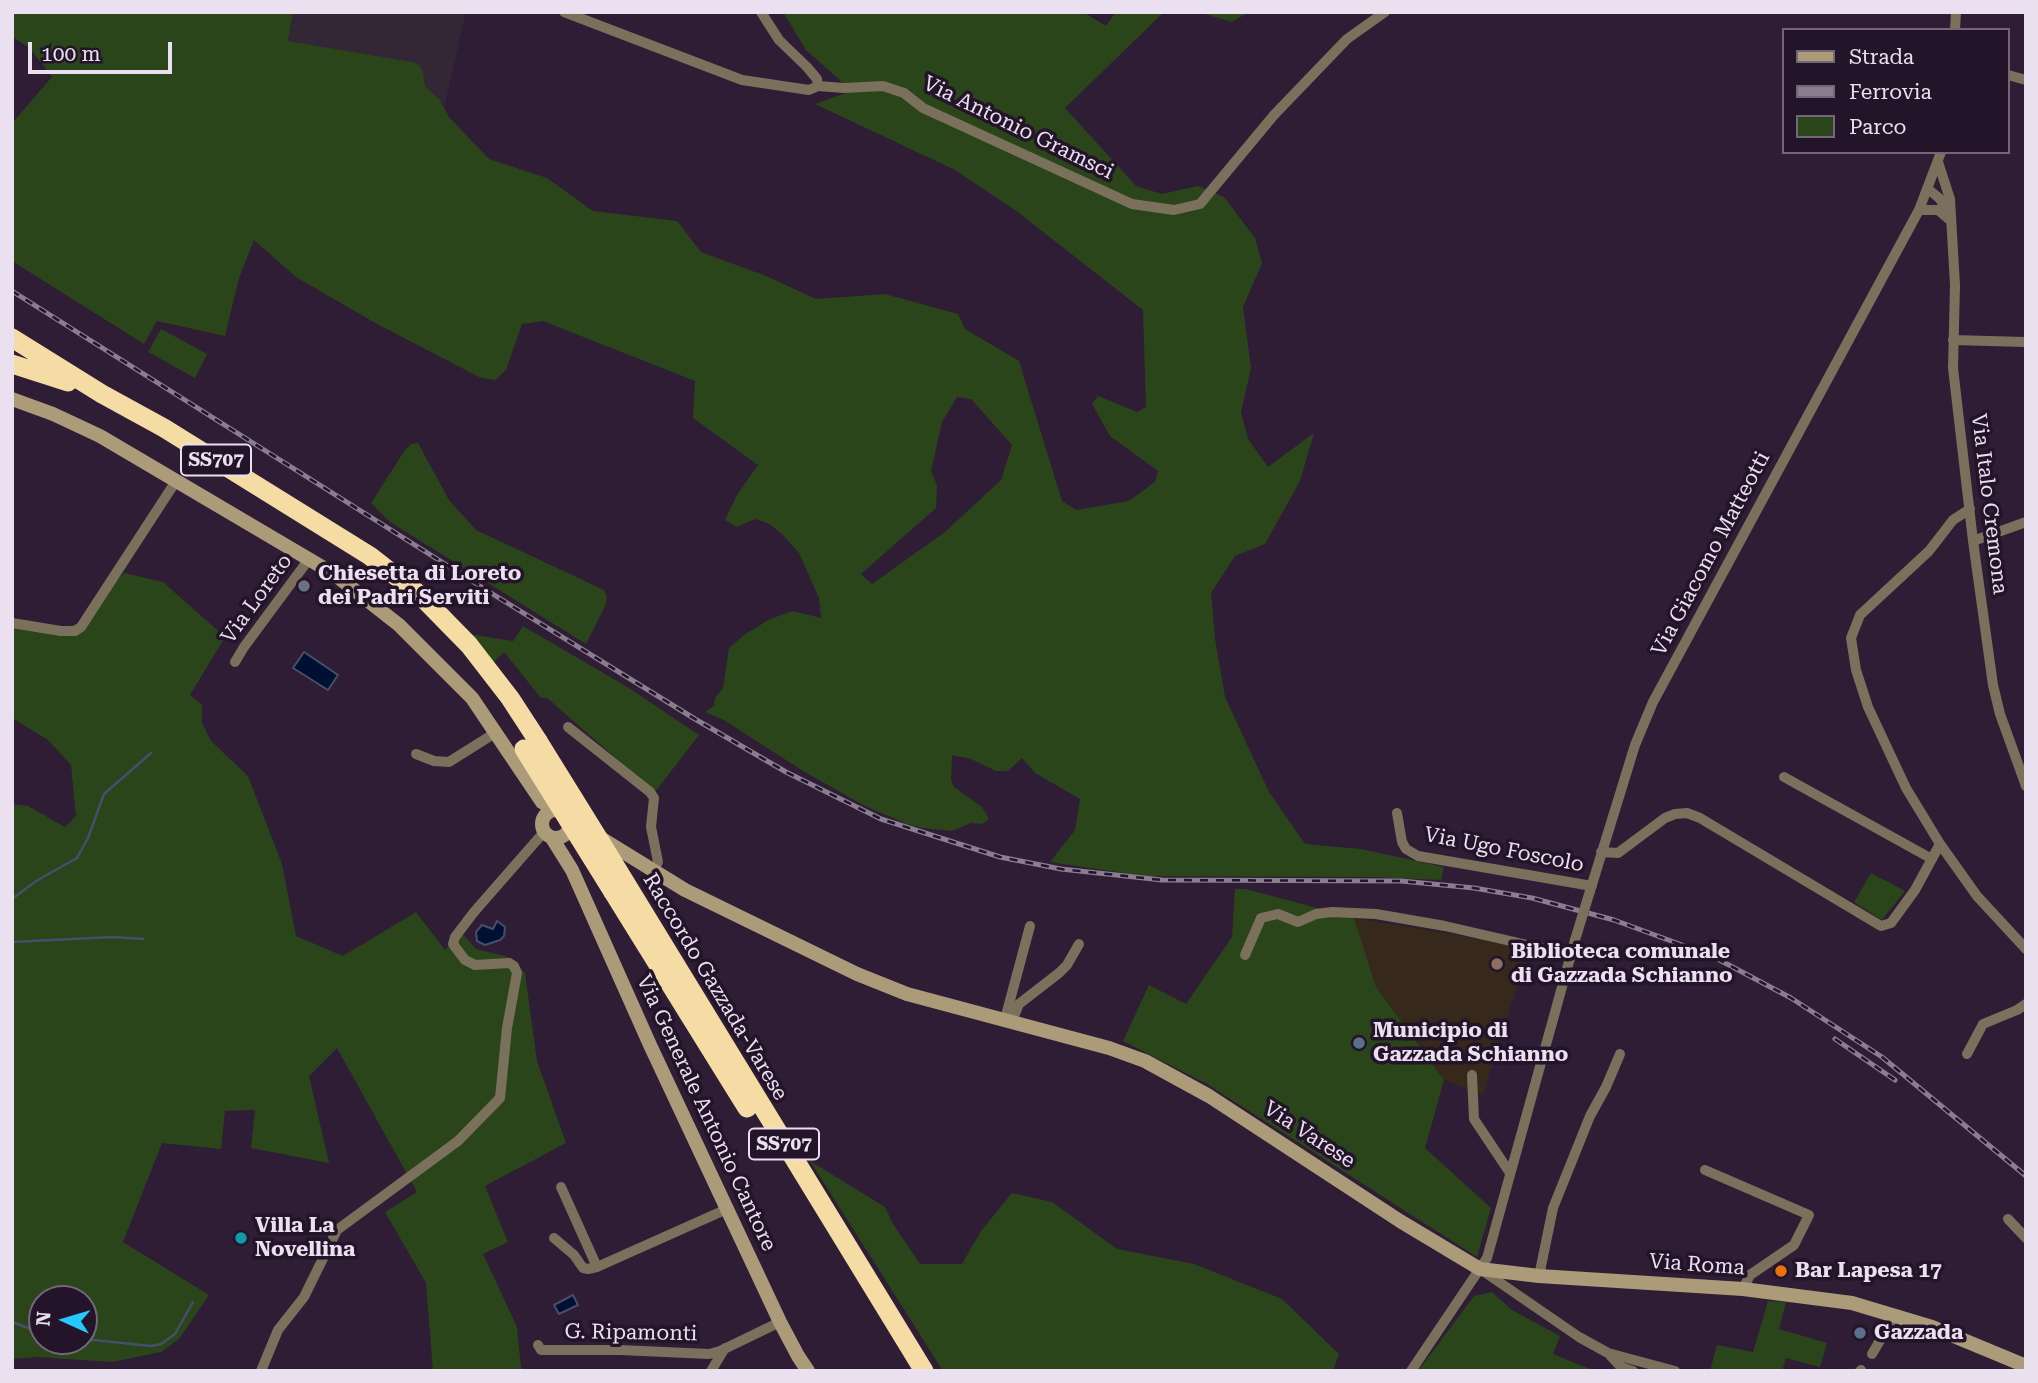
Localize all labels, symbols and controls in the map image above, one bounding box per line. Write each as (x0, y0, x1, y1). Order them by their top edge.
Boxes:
scale bar (32, 28, 175, 72)
legend (1783, 28, 2010, 154)
text: 100 m (41, 42, 101, 66)
text: Strada (1849, 45, 1914, 69)
street label: Via Antonio Gramsci (919, 71, 1117, 185)
text: Ferrovia (1849, 80, 1932, 104)
text: Parco (1849, 115, 1906, 139)
street label: Via Italo Cremona (1965, 412, 2013, 596)
road number: SS707 (181, 444, 251, 475)
street label: Via Giacomo Matteotti (1646, 447, 1776, 661)
street label: Via Loreto (216, 549, 298, 649)
place label: Chiesetta di Loreto dei Padri Serviti (318, 561, 521, 611)
marker: Chiesetta di Loreto dei Padri Serviti (296, 578, 312, 594)
street label: Via Ugo Foscolo (1422, 822, 1586, 878)
street label: Raccordo Gazzada-Varese (637, 869, 793, 1105)
place label: Biblioteca comunale di Gazzada Schianno (1511, 939, 1733, 989)
marker: Biblioteca comunale di Gazzada Schianno (1489, 956, 1505, 972)
street label: Via Generale Antonio Cantore (631, 971, 781, 1255)
place label: Municipio di Gazzada Schianno (1373, 1018, 1568, 1068)
marker: Municipio di Gazzada Schianno (1351, 1035, 1367, 1051)
street label: Via Varese (1258, 1096, 1360, 1174)
road number: SS707 (749, 1128, 819, 1160)
place label: Villa La Novellina (255, 1213, 355, 1263)
marker: Villa La Novellina (233, 1230, 249, 1246)
street label: Via Roma (1648, 1249, 1746, 1281)
place label: Bar Lapesa 17 (1795, 1258, 1942, 1284)
marker: Bar Lapesa 17 (1773, 1263, 1789, 1279)
north arrow (28, 1285, 98, 1355)
text: N (32, 1311, 56, 1327)
street label: G. Ripamonti (564, 1319, 698, 1347)
place label: Gazzada (1874, 1320, 1963, 1346)
marker: Gazzada (1852, 1325, 1868, 1341)

